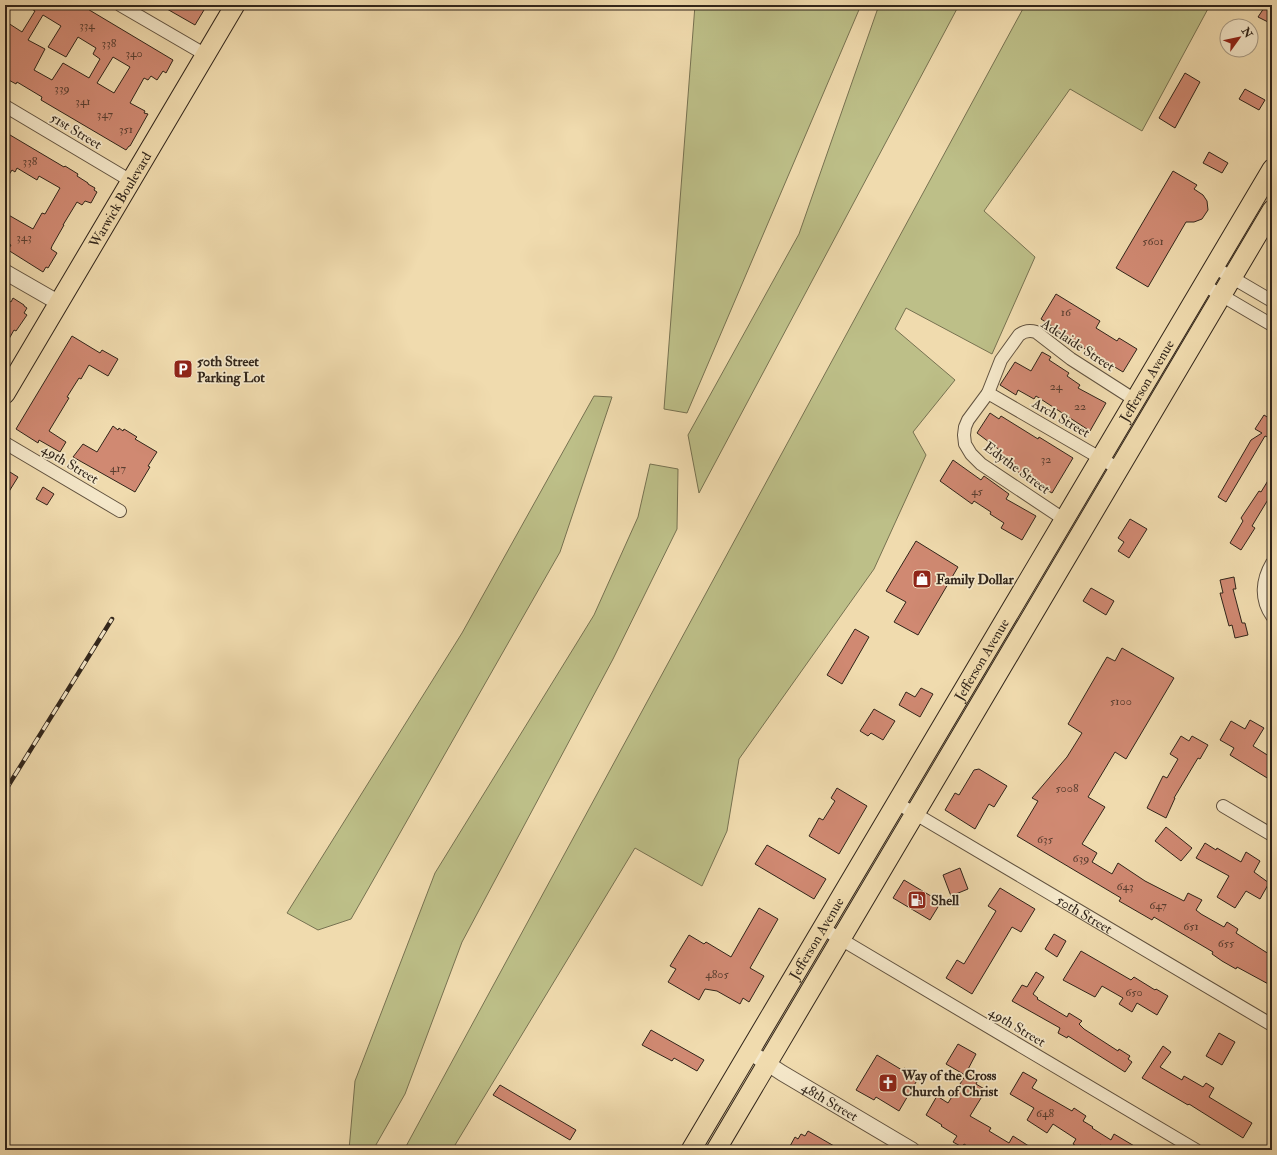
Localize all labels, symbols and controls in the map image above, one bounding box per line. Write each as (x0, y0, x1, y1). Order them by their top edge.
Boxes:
house number: 334 (79, 18, 95, 33)
north arrow (1219, 18, 1259, 58)
text: N (1238, 24, 1256, 41)
house number: 338 (102, 36, 117, 51)
house number: 340 (125, 46, 143, 61)
house number: 339 (54, 81, 70, 96)
house number: 341 (75, 94, 91, 109)
house number: 347 (97, 107, 114, 122)
street label: 51st Street (47, 109, 105, 153)
house number: 351 (119, 122, 133, 137)
street label: Warwick Boulevard (85, 149, 155, 251)
house number: 338 (23, 154, 38, 169)
house number: 343 (16, 230, 32, 245)
house number: 5601 (1142, 234, 1164, 249)
house number: 16 (1061, 305, 1072, 320)
street label: Adelaide Street (1037, 314, 1118, 375)
street label: Jefferson Avenue (1115, 336, 1178, 426)
place label: 50th Street Parking Lot (197, 353, 265, 387)
parking icon: 50th Street Parking Lot (172, 358, 194, 380)
house number: 24 (1050, 379, 1063, 394)
street label: Arch Street (1028, 394, 1093, 442)
house number: 22 (1074, 399, 1086, 414)
street label: Edythe Street (980, 438, 1054, 499)
street label: 49th Street (38, 440, 102, 488)
house number: 32 (1041, 452, 1051, 467)
house number: 417 (110, 461, 127, 476)
house number: 45 (971, 484, 984, 499)
shop icon: Family Dollar (911, 568, 933, 590)
place label: Family Dollar (936, 571, 1014, 589)
street label: Jefferson Avenue (950, 615, 1012, 705)
house number: 5100 (1110, 694, 1132, 709)
house number: 5008 (1055, 781, 1079, 796)
house number: 635 (1037, 832, 1054, 847)
house number: 639 (1073, 851, 1089, 866)
house number: 643 (1116, 879, 1134, 894)
fuel station icon: Shell (906, 889, 928, 911)
street label: 50th Street (1054, 891, 1116, 937)
place label: Shell (931, 892, 960, 909)
street label: Jefferson Avenue (785, 894, 847, 983)
house number: 647 (1149, 898, 1167, 913)
house number: 651 (1183, 919, 1199, 934)
house number: 655 (1218, 936, 1235, 951)
house number: 4805 (705, 967, 729, 982)
house number: 650 (1125, 985, 1143, 1000)
street label: 49th Street (985, 1003, 1049, 1051)
place label: Way of the Cross Church of Christ (901, 1067, 998, 1100)
church icon: Way of the Cross Church of Christ (877, 1072, 899, 1094)
street label: 48th Street (799, 1078, 862, 1125)
house number: 648 (1036, 1106, 1054, 1121)

